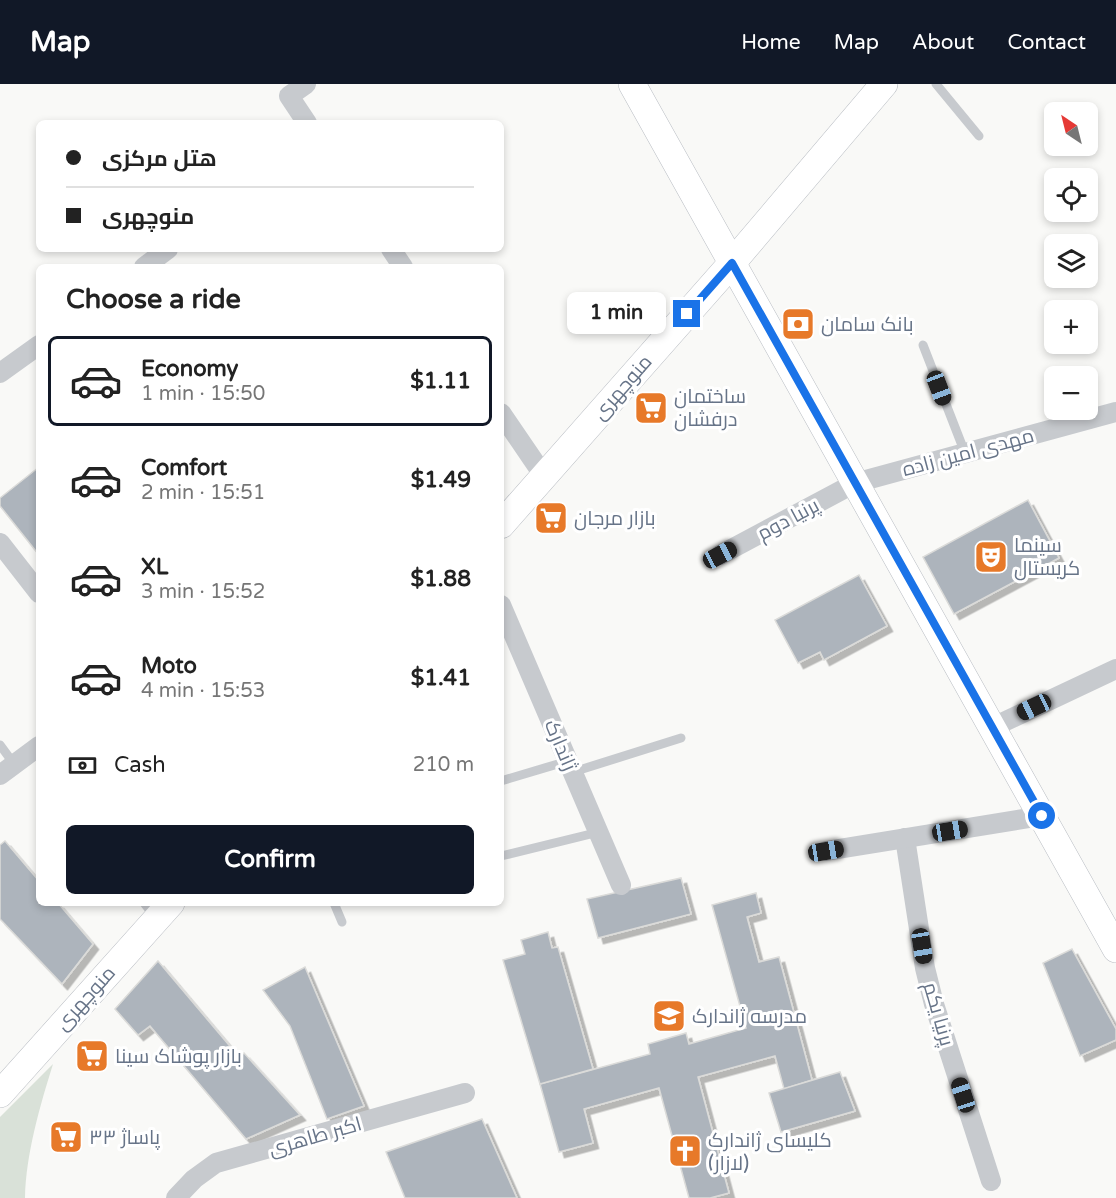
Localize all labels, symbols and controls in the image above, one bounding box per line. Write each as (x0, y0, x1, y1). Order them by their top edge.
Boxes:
text: Map (30, 25, 90, 59)
text: Home (741, 30, 801, 55)
text: Map (834, 30, 879, 55)
text: About (912, 30, 974, 55)
text: Contact (1007, 30, 1086, 55)
north arrow (1044, 102, 1098, 156)
map controls (1044, 102, 1098, 420)
text: هتل مرکزی (102, 146, 217, 172)
button: locate (1044, 168, 1098, 222)
text: منوچهری (102, 204, 194, 230)
button: layers (1044, 234, 1098, 288)
text: Choose a ride (66, 283, 241, 316)
callout: 1 min (567, 293, 666, 335)
route end (673, 300, 700, 327)
button: + (1044, 300, 1098, 354)
text: 1 min (590, 301, 643, 325)
bank icon: بانک سامان (780, 306, 816, 342)
place label: بانک سامان (821, 313, 914, 337)
street label: منوچهری (588, 350, 658, 425)
icon: car (69, 354, 123, 408)
text: Economy (141, 356, 238, 382)
button: − (1044, 366, 1098, 420)
text: $1.11 (410, 368, 471, 394)
car (924, 368, 954, 408)
text: 1 min · 15:50 (141, 382, 265, 406)
place label: ساختمان درفشان (674, 385, 746, 432)
supermarket icon: ساختمان درفشان (633, 390, 669, 426)
street label: مهدی امین زاده (900, 424, 1037, 482)
icon: car (69, 453, 123, 507)
text: Comfort (141, 455, 227, 481)
text: $1.49 (411, 467, 471, 493)
text: 2 min · 15:51 (141, 481, 265, 505)
street label: پرنیا دوم (753, 493, 825, 547)
supermarket icon: بازار مرجان (533, 500, 569, 536)
place label: بازار مرجان (574, 507, 656, 531)
place label: سینما کریستال (1014, 534, 1080, 581)
car (700, 539, 740, 571)
theatre icon: سینما کریستال (973, 539, 1009, 575)
icon: car (69, 552, 123, 606)
text: XL (141, 554, 168, 580)
text: $1.88 (410, 566, 471, 592)
text: 3 min · 15:52 (141, 580, 265, 604)
icon: car (69, 651, 123, 705)
text: Moto (141, 653, 197, 679)
text: $1.41 (411, 665, 471, 691)
text: 4 min · 15:53 (141, 679, 265, 703)
car (1014, 691, 1054, 723)
street label: ژاندارک (539, 716, 582, 775)
icon: cash (66, 749, 99, 782)
text: Cash (114, 752, 166, 778)
text: 210 m (413, 753, 474, 777)
route start (1028, 802, 1055, 829)
car (931, 819, 969, 843)
button: Confirm (66, 825, 474, 894)
car (807, 839, 845, 863)
car (910, 927, 934, 965)
street label: منوچهری (51, 961, 121, 1036)
street label: پرنیا یکم (917, 980, 959, 1050)
school or university icon: مدرسه ژاندارک (651, 998, 687, 1034)
place label: مدرسه ژاندارک (692, 1005, 807, 1029)
supermarket icon: بازار پوشاک سینا (74, 1038, 110, 1074)
place label: بازار پوشاک سینا (115, 1045, 242, 1069)
car (949, 1075, 977, 1115)
street label: اکبر طاهری (266, 1112, 365, 1162)
supermarket icon: پاساژ ۳۳ (48, 1119, 84, 1155)
place label: پاساژ ۳۳ (89, 1126, 161, 1150)
place label: کلیسای ژاندارک (لازار) (708, 1129, 832, 1176)
church icon: کلیسای ژاندارک (لازار) (667, 1133, 703, 1169)

